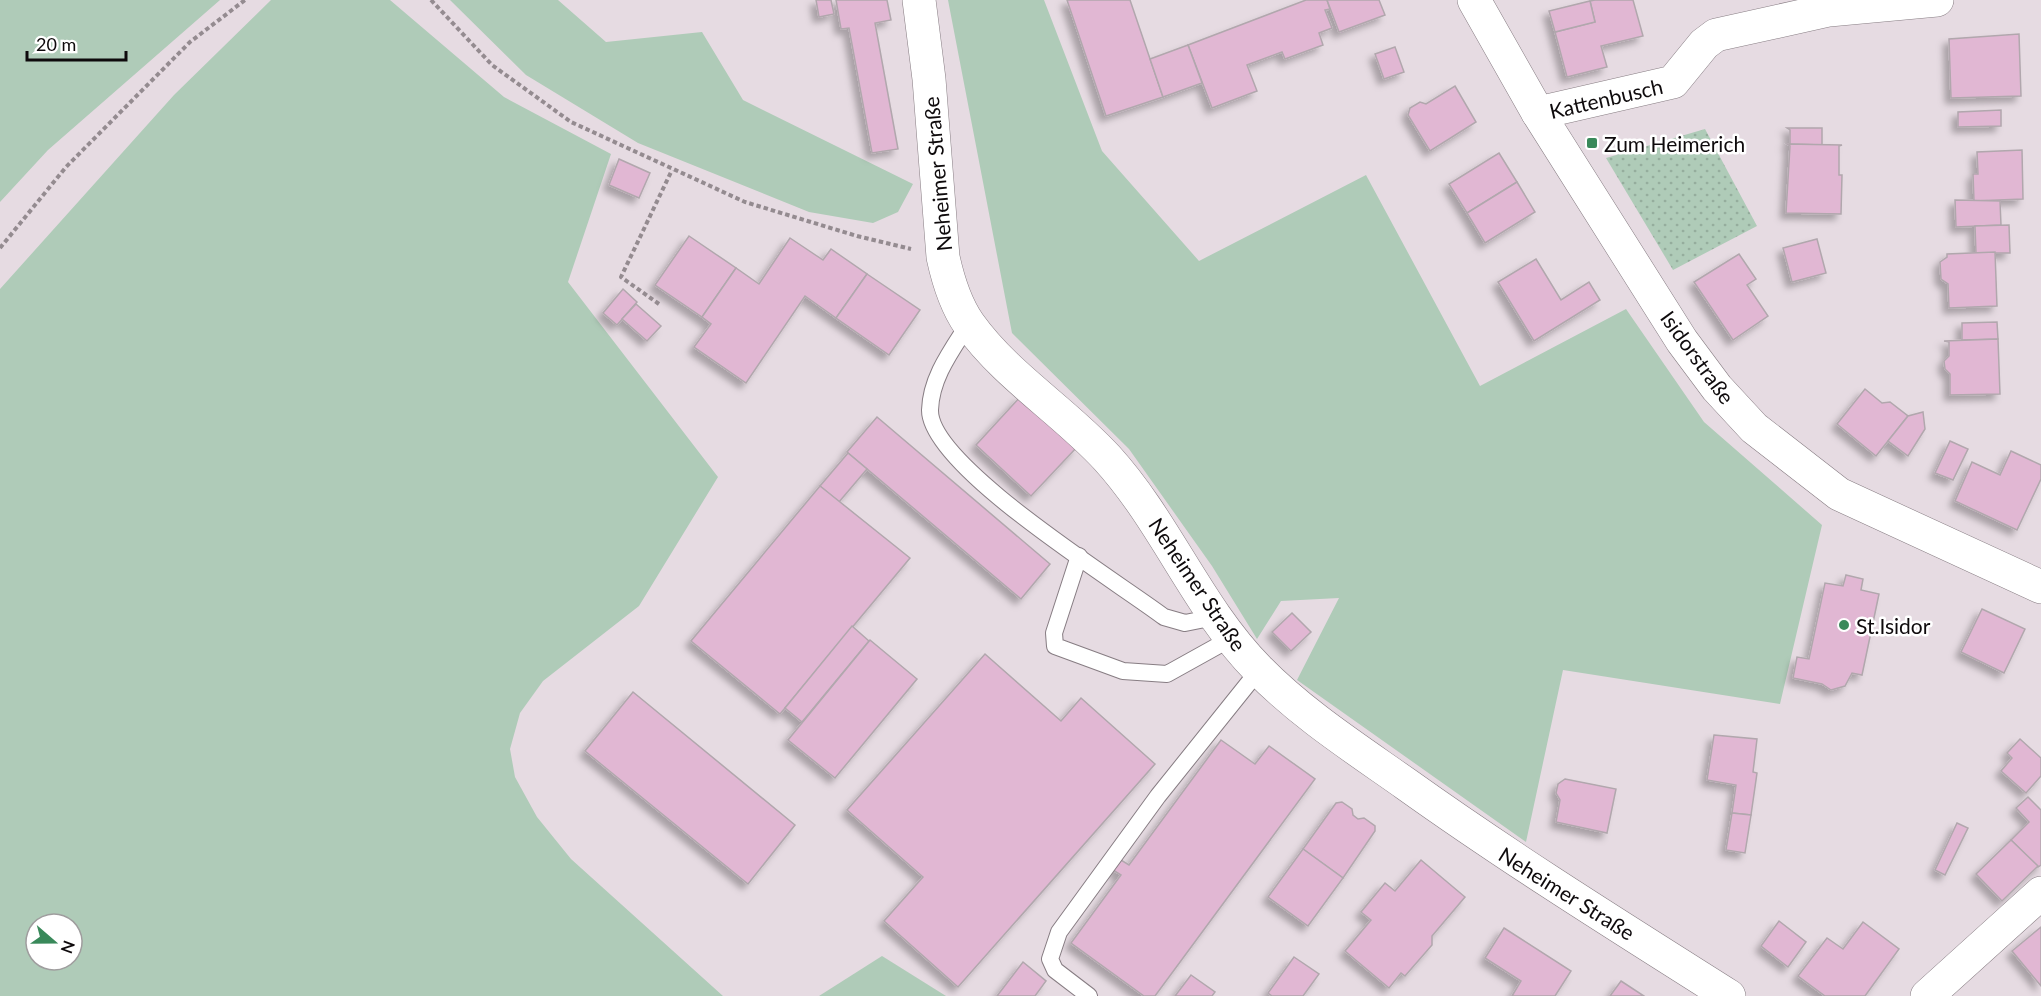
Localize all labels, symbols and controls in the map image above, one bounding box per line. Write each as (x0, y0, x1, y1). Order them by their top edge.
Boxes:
scale bar (27, 24, 126, 62)
text: 20 m (36, 33, 76, 55)
street label: Kattenbusch (1547, 73, 1665, 123)
street label: Neheimer Straße (918, 96, 956, 252)
place label: Zum Heimerich (1604, 131, 1745, 156)
marker: Zum Heimerich (1585, 136, 1599, 150)
street label: Isidorstraße (1656, 306, 1740, 408)
street label: Neheimer Straße (1144, 513, 1252, 655)
place label: St.Isidor (1856, 613, 1931, 638)
marker: St.Isidor (1837, 618, 1851, 632)
street label: Neheimer Straße (1495, 841, 1639, 945)
north arrow (24, 912, 84, 972)
text: N (58, 938, 80, 956)

